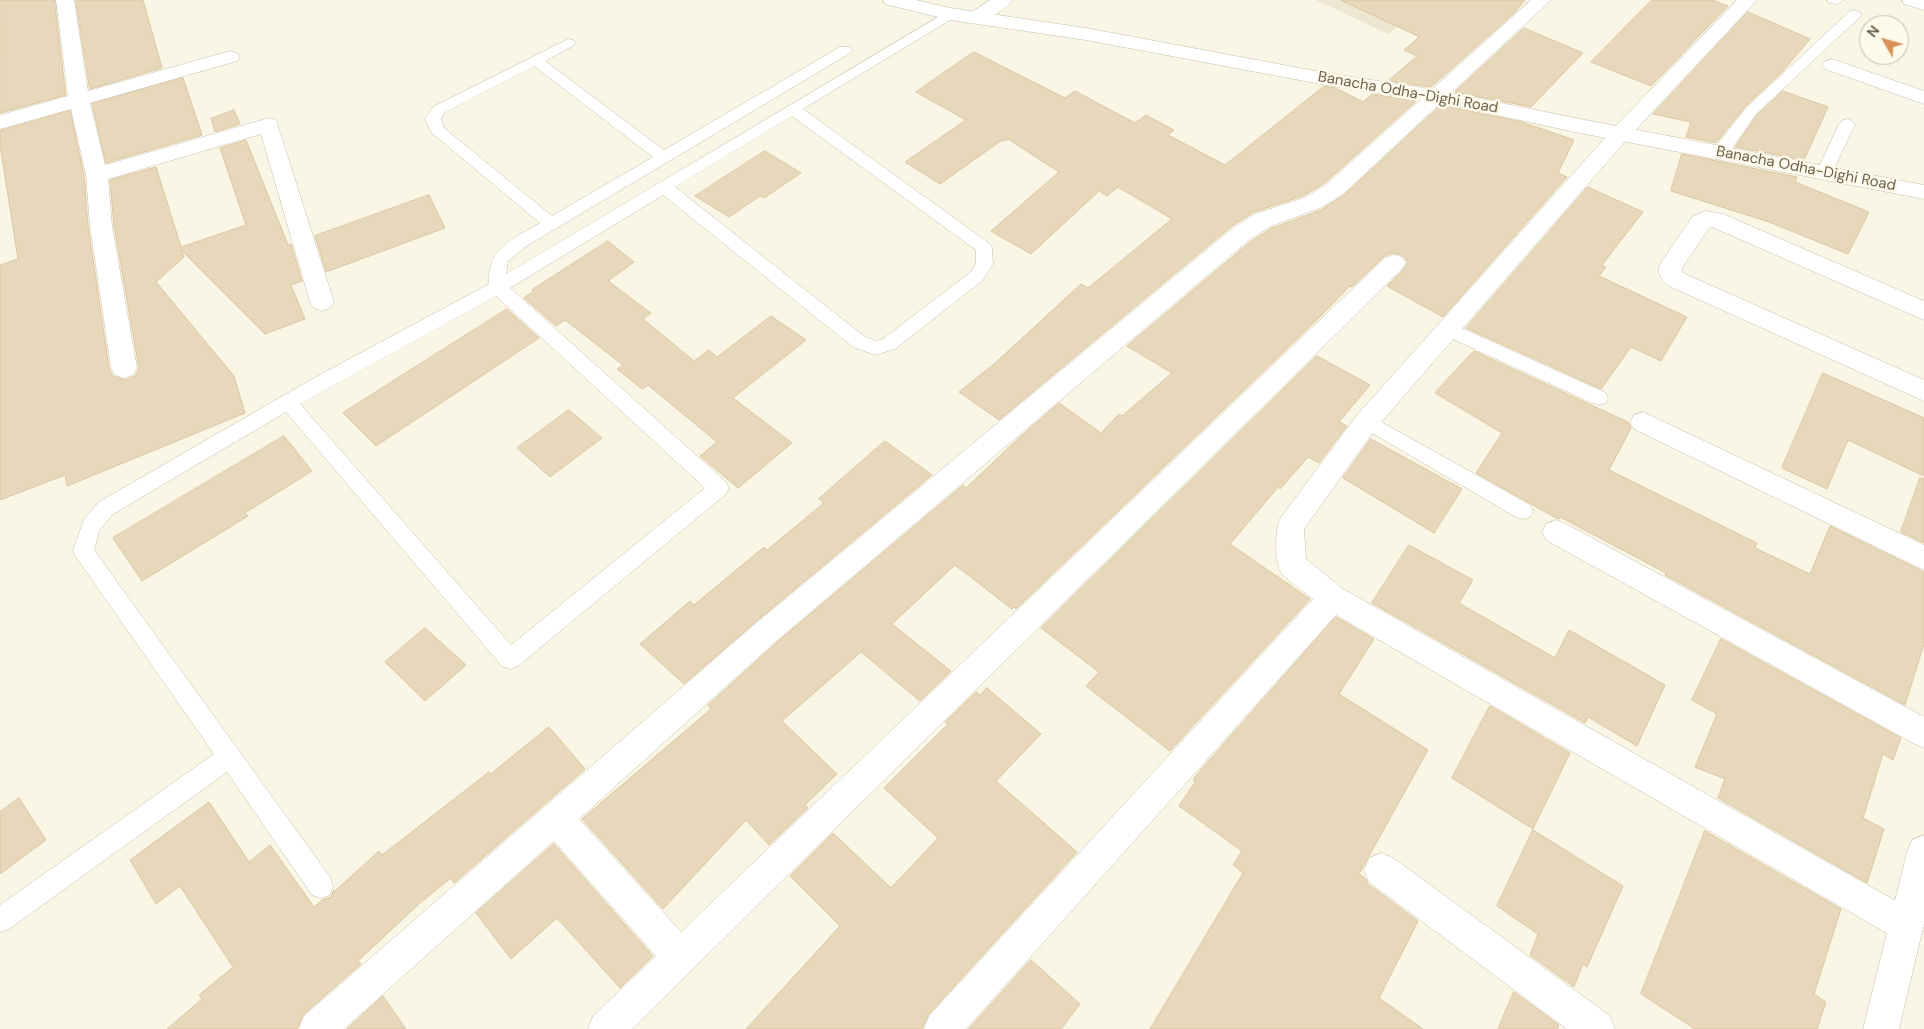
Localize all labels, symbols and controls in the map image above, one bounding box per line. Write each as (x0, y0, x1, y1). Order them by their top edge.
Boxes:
north arrow (1859, 15, 1909, 65)
text: N (1863, 22, 1883, 41)
street label: Banacha Odha-Dighi Road (1316, 68, 1500, 118)
street label: Banacha Odha-Dighi Road (1715, 143, 1897, 195)

